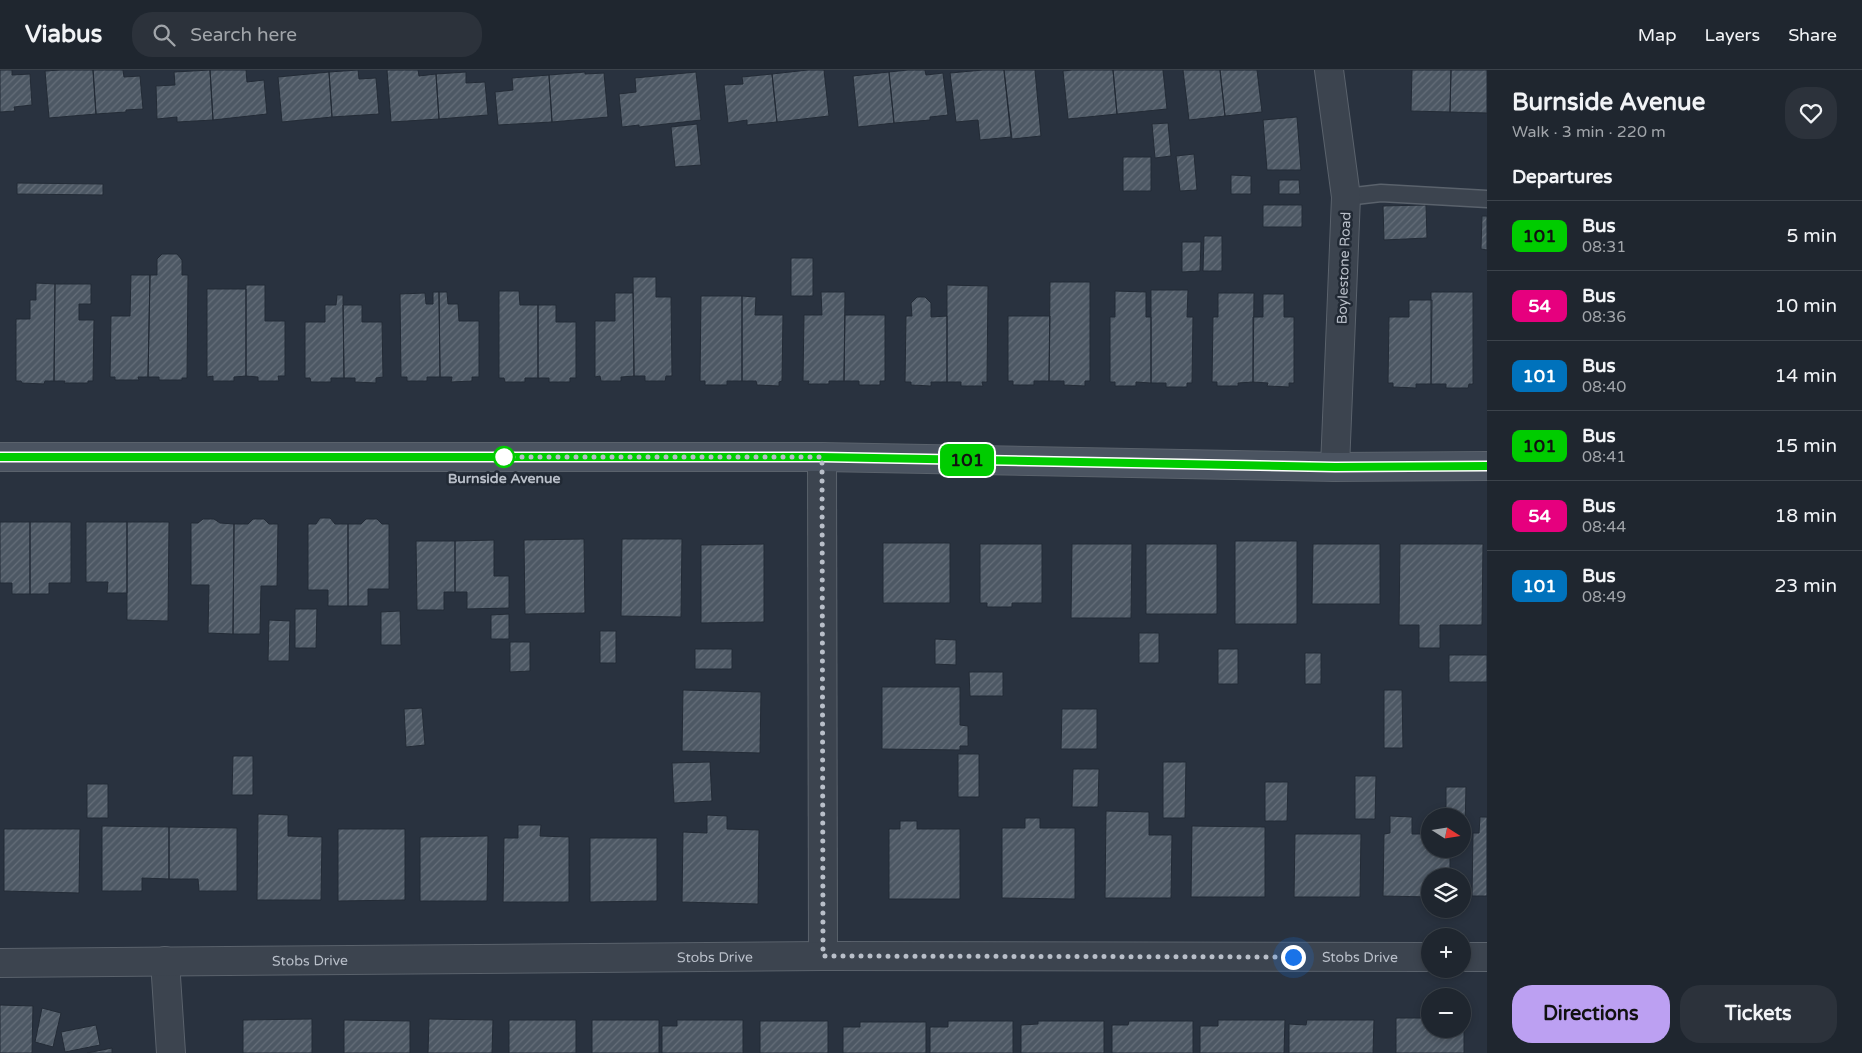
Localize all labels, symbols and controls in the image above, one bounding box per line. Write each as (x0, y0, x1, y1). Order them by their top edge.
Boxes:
search box (132, 12, 482, 57)
text: Viabus (25, 20, 102, 49)
icon: search (150, 21, 178, 49)
text: Search here (190, 24, 297, 46)
text: Map (1638, 24, 1677, 46)
text: Layers (1705, 24, 1760, 46)
text: Share (1788, 24, 1837, 46)
button: heart (1785, 87, 1837, 139)
text: Burnside Avenue (1512, 88, 1705, 117)
text: Walk · 3 min · 220 m (1512, 122, 1666, 142)
text: Departures (1512, 166, 1612, 188)
street label: Boylestone Road (1334, 211, 1354, 325)
text: Bus (1582, 215, 1616, 237)
text: 101 (1523, 225, 1556, 247)
text: 5 min (1786, 225, 1837, 247)
text: 08:31 (1582, 237, 1626, 257)
text: Bus (1582, 285, 1616, 307)
text: 54 (1528, 295, 1551, 317)
text: 10 min (1774, 295, 1837, 317)
text: 08:36 (1582, 307, 1626, 327)
text: Bus (1582, 355, 1616, 377)
text: 101 (1523, 365, 1556, 387)
text: 14 min (1774, 365, 1837, 387)
text: 08:40 (1582, 377, 1626, 397)
text: Bus (1582, 425, 1616, 447)
text: 101 (1523, 435, 1556, 457)
text: 15 min (1774, 435, 1837, 457)
line badge: 101 (938, 444, 996, 476)
marker: Burnside Avenue (493, 446, 515, 468)
text: 08:41 (1582, 447, 1626, 467)
text: 101 (950, 449, 984, 471)
place label: Burnside Avenue (448, 470, 560, 487)
text: Bus (1582, 495, 1616, 517)
text: 54 (1528, 505, 1551, 527)
text: 18 min (1774, 505, 1837, 527)
text: 08:44 (1582, 517, 1626, 537)
text: Bus (1582, 565, 1616, 587)
text: 101 (1523, 575, 1556, 597)
text: 23 min (1774, 575, 1837, 597)
text: 08:49 (1582, 587, 1626, 607)
north arrow (1421, 808, 1471, 858)
map controls (1421, 808, 1471, 1038)
button: layers (1421, 868, 1471, 918)
button: + (1421, 928, 1471, 978)
your location (1281, 945, 1306, 970)
street label: Stobs Drive (677, 948, 753, 966)
street label: Stobs Drive (1322, 948, 1398, 965)
street label: Stobs Drive (272, 952, 348, 969)
button: Directions (1512, 985, 1670, 1043)
button: Tickets (1680, 985, 1837, 1043)
button: − (1421, 988, 1471, 1038)

